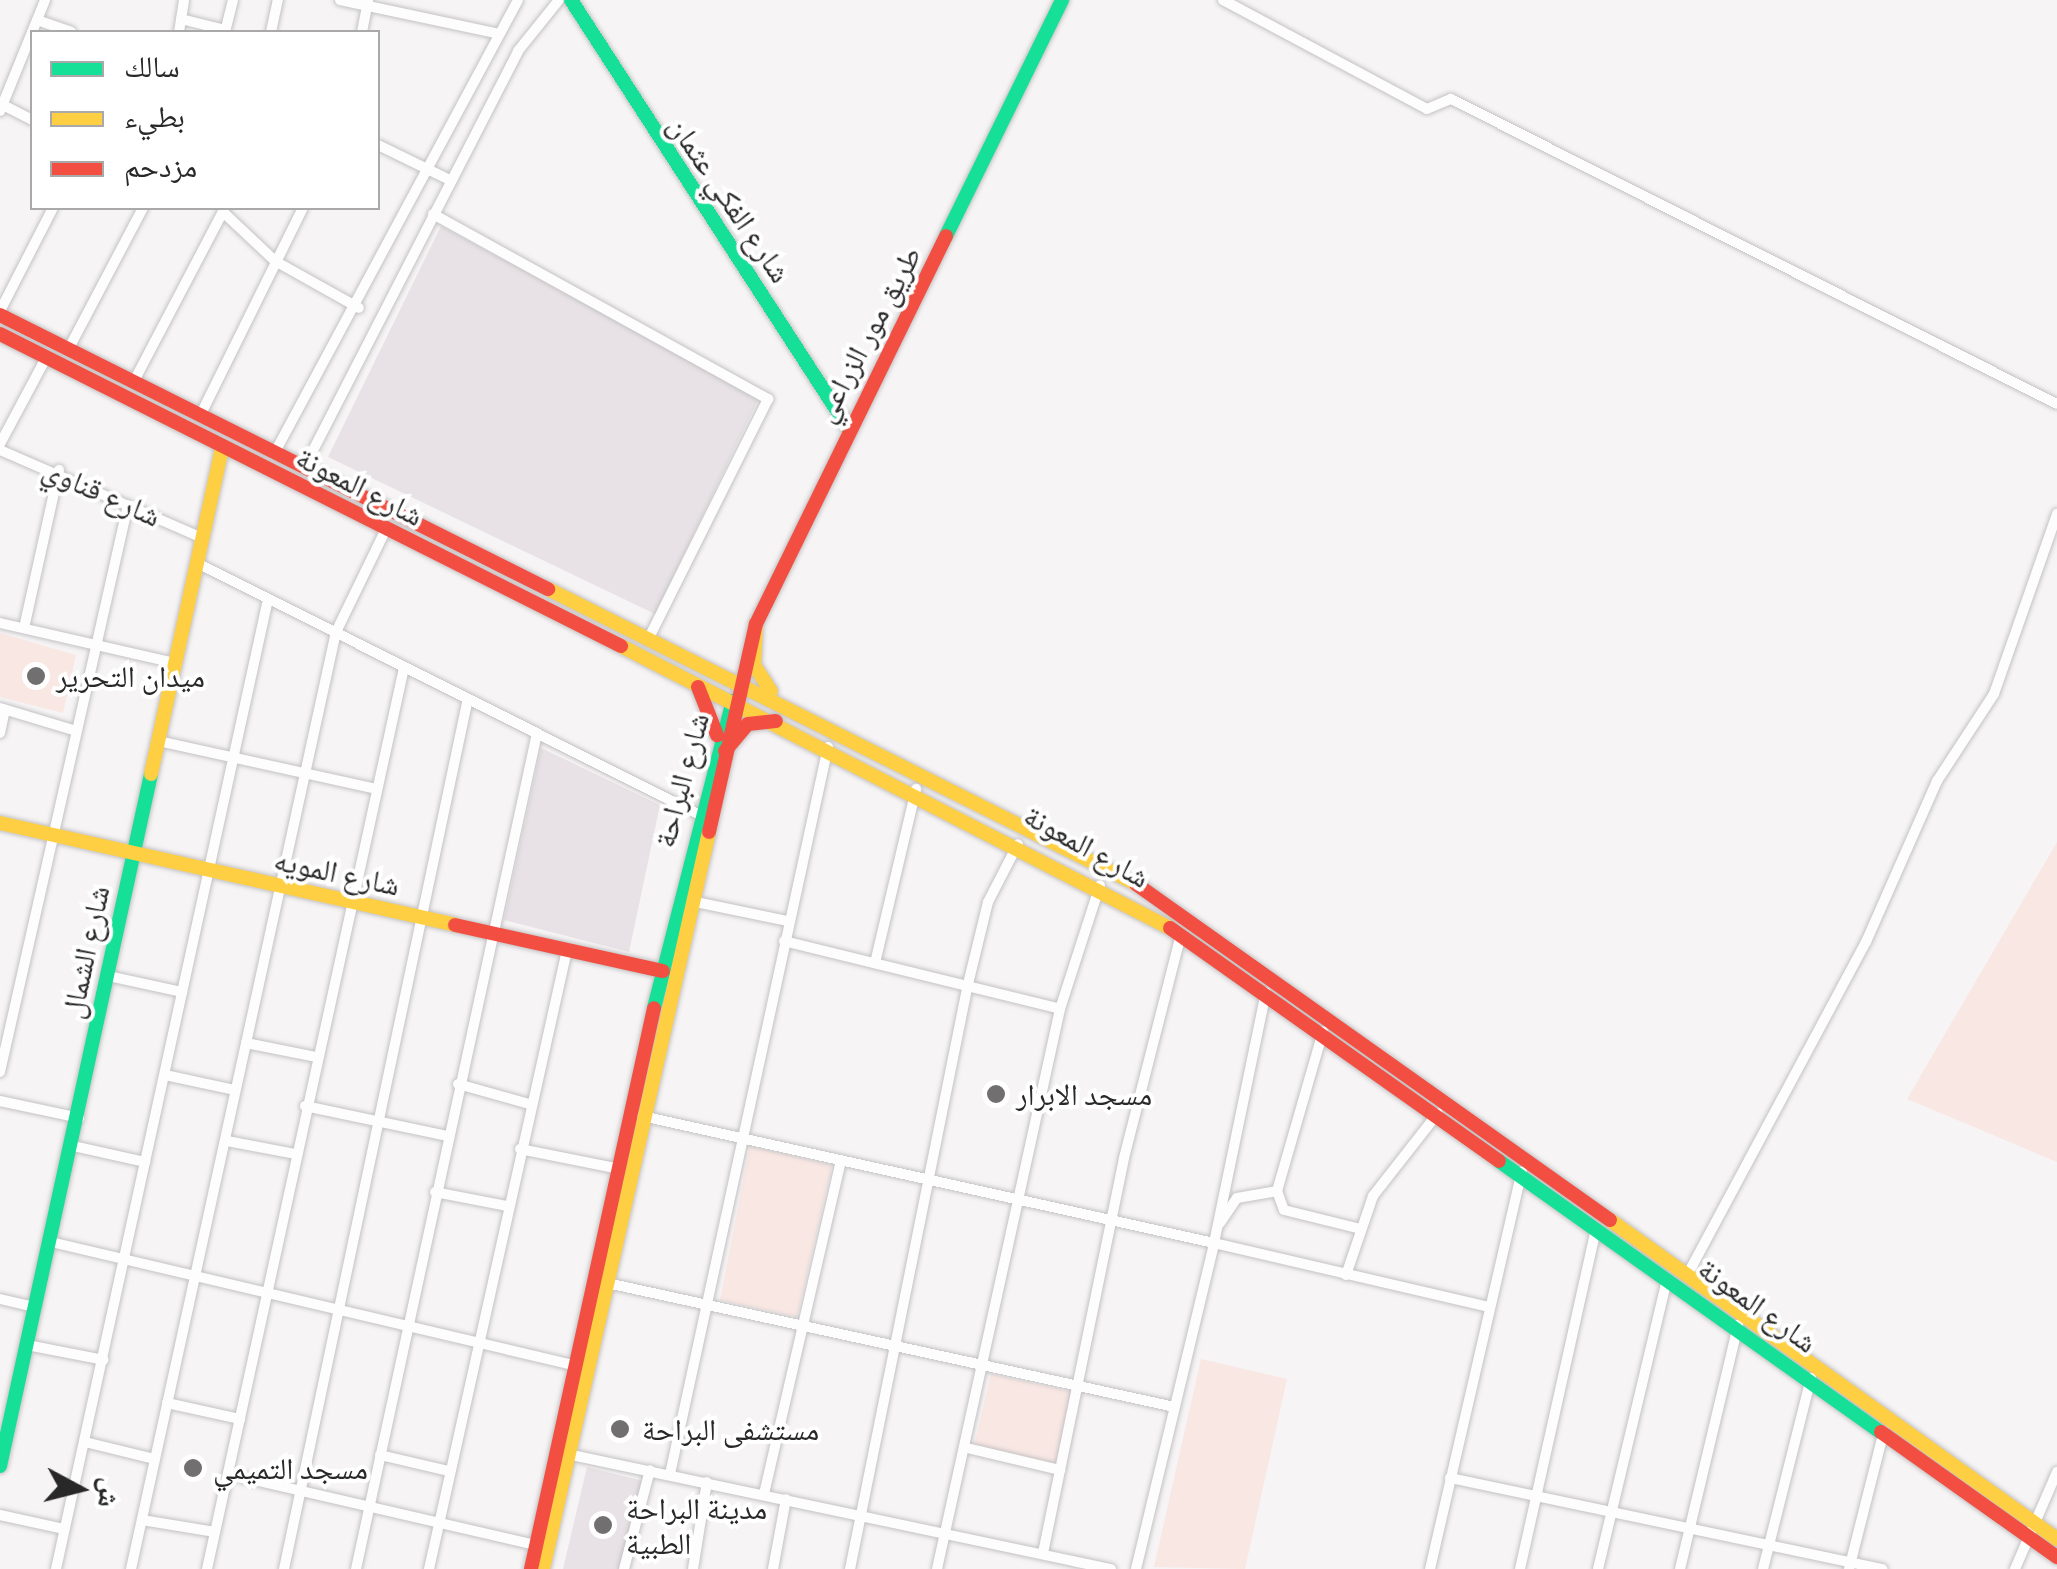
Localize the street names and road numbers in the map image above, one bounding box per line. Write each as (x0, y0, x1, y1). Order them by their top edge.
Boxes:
street label: شارع الفكي عثمان (661, 109, 799, 289)
street label: طريق مور الزراعي (806, 240, 928, 428)
street label: شارع المعونة (290, 439, 430, 533)
street label: شارع قناوي (38, 450, 166, 534)
street label: شارع البراحة (646, 709, 716, 851)
street label: شارع المعونة (1018, 797, 1156, 895)
street label: شارع المويه (271, 841, 403, 903)
street label: شارع الشمال (53, 882, 117, 1022)
street label: شارع المعونة (1692, 1250, 1824, 1360)

